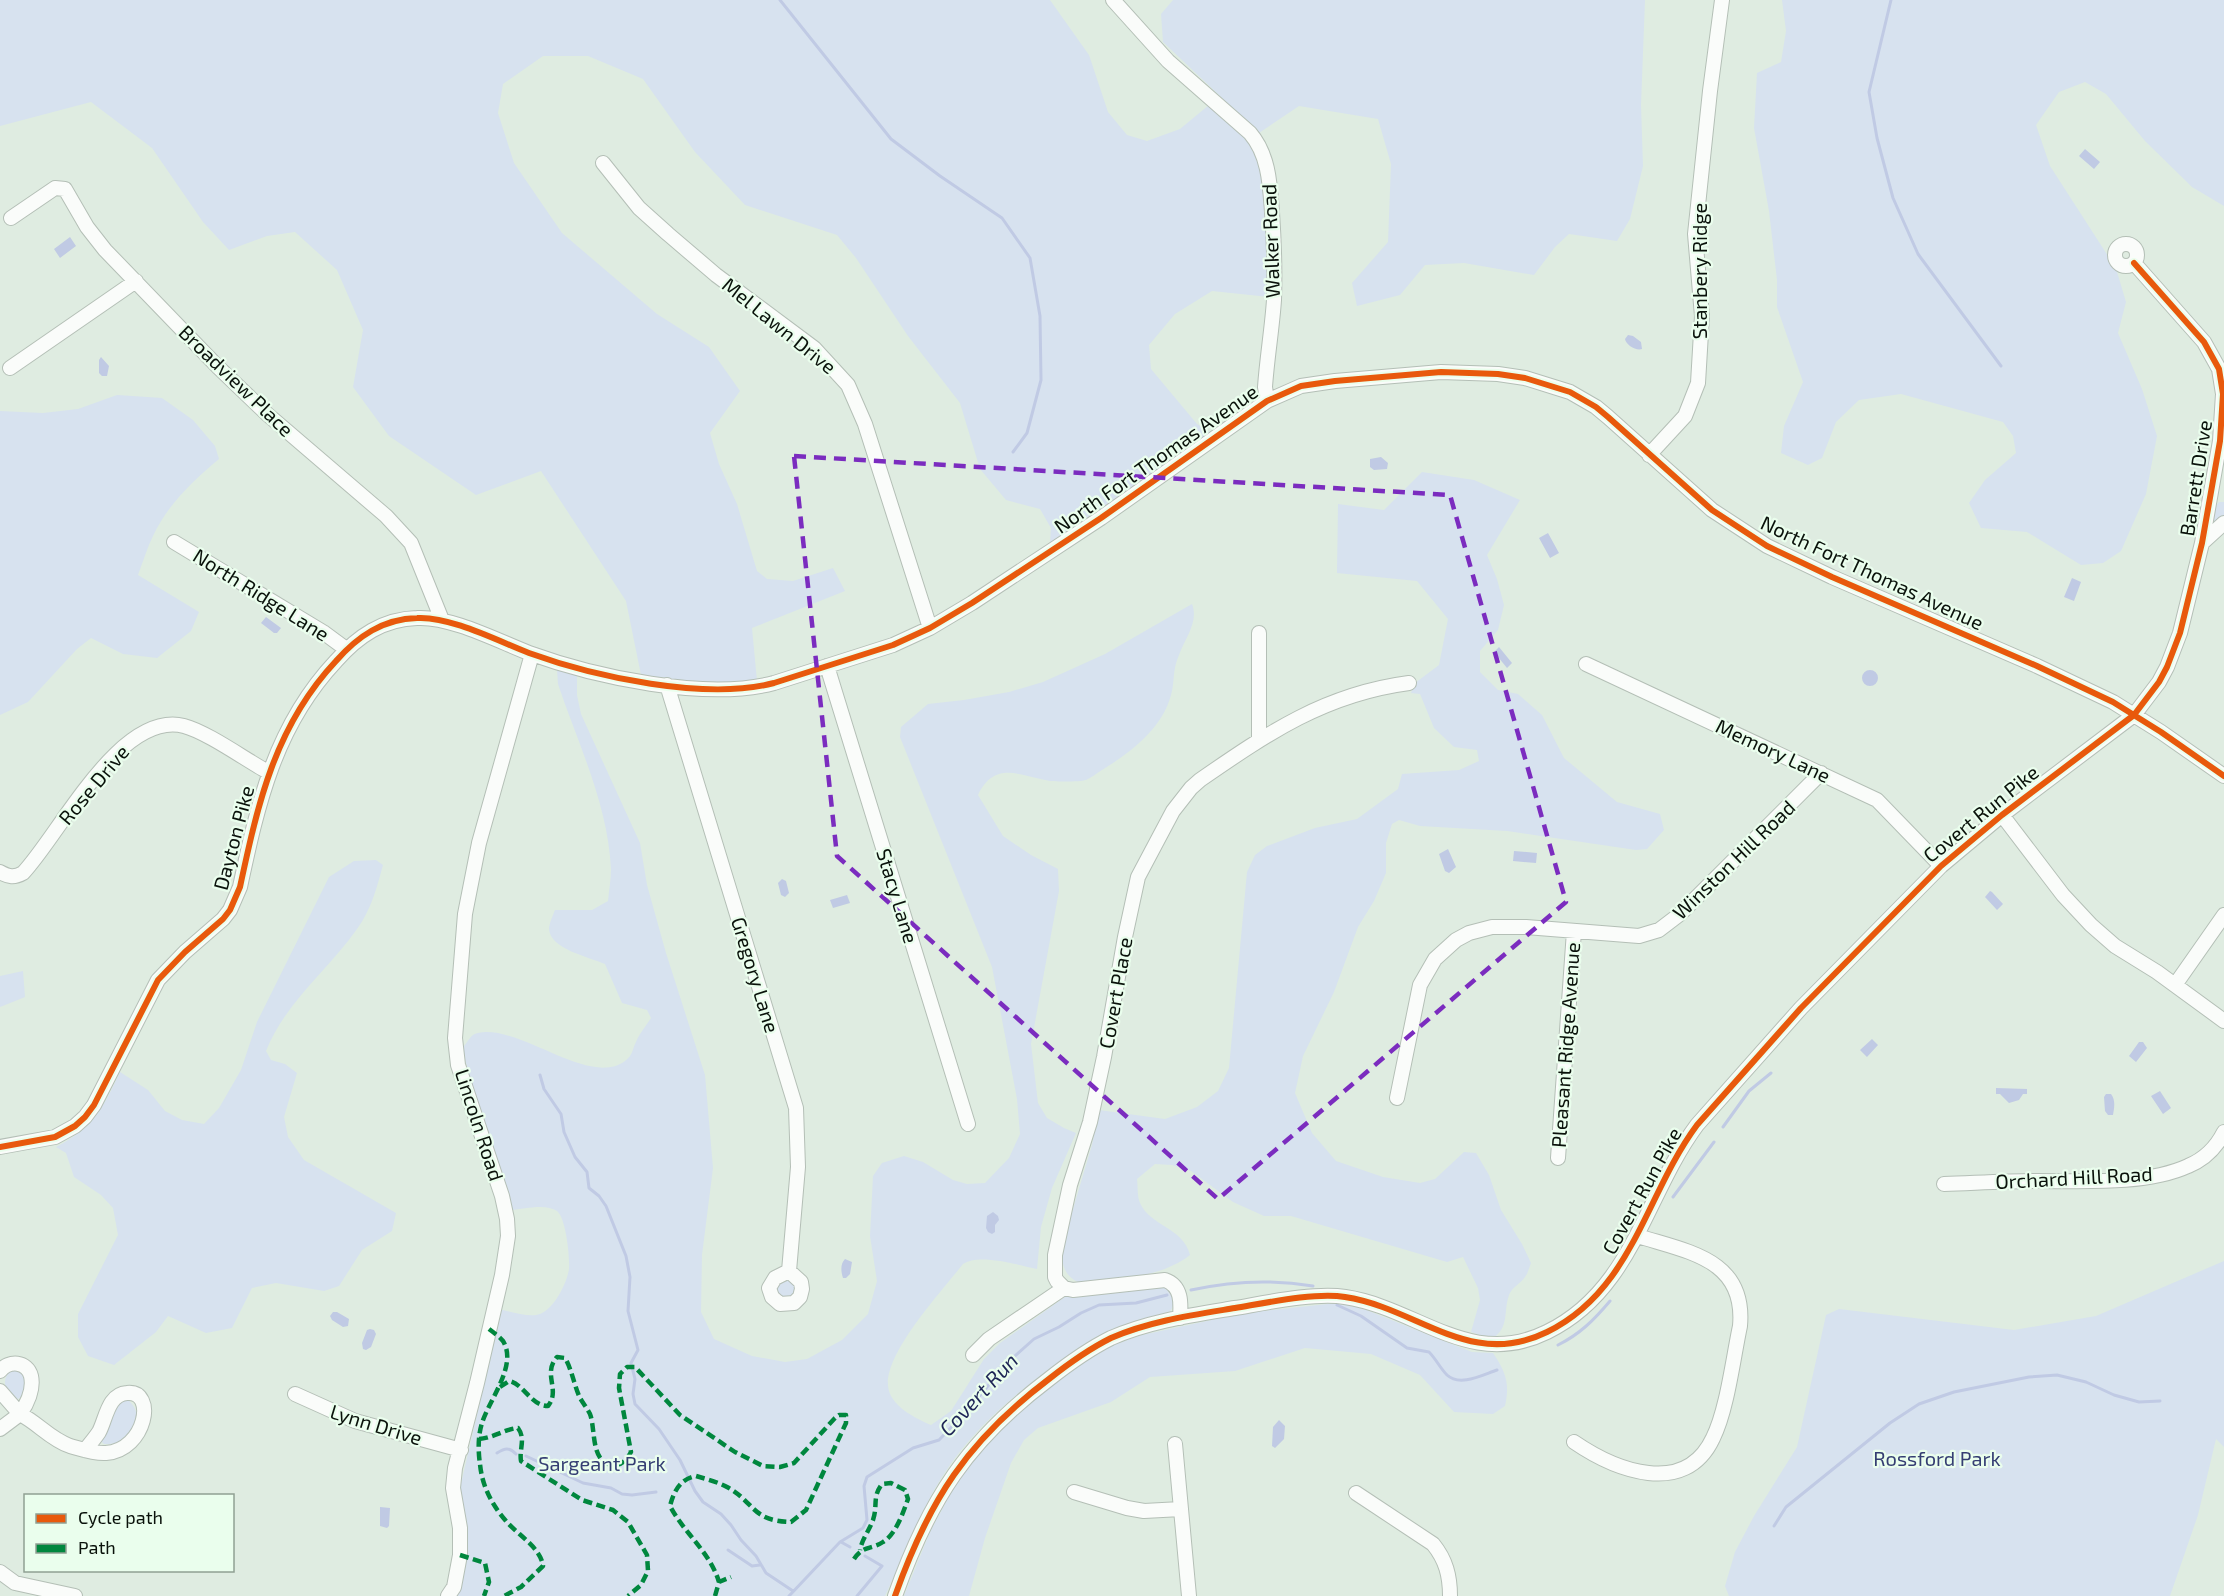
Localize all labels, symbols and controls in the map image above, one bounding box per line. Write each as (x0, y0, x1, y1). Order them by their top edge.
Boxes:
street label: Walker Road (1256, 183, 1284, 299)
street label: Stanbery Ridge (1687, 203, 1711, 339)
street label: Mel Lawn Drive (718, 272, 841, 378)
street label: Broadview Place (174, 320, 299, 441)
street label: North Fort Thomas Avenue (1049, 379, 1262, 538)
street label: Barrett Drive (2174, 418, 2216, 538)
street label: North Fort Thomas Avenue (1757, 510, 1988, 634)
street label: North Ridge Lane (189, 543, 334, 646)
street label: Memory Lane (1712, 713, 1834, 787)
street label: Rose Drive (53, 740, 133, 829)
street label: Covert Run Pike (1918, 759, 2043, 867)
street label: Dayton Pike (208, 783, 259, 893)
street label: Winston Hill Road (1667, 795, 1800, 924)
street label: Stacy Lane (872, 845, 924, 946)
street label: Gregory Lane (727, 914, 785, 1035)
street label: Covert Place (1093, 935, 1137, 1051)
street label: Pleasant Ridge Avenue (1546, 941, 1584, 1148)
street label: Lincoln Road (451, 1066, 509, 1184)
street label: Covert Run Pike (1596, 1123, 1686, 1258)
street label: Orchard Hill Road (1995, 1161, 2153, 1193)
water label: Covert Run (933, 1347, 1022, 1441)
street label: Lynn Drive (328, 1399, 425, 1449)
park label: Rossford Park (1873, 1446, 2001, 1470)
park label: Sargeant Park (538, 1451, 666, 1475)
legend (24, 1494, 234, 1572)
text: Cycle path (78, 1506, 163, 1528)
text: Path (78, 1536, 116, 1558)

